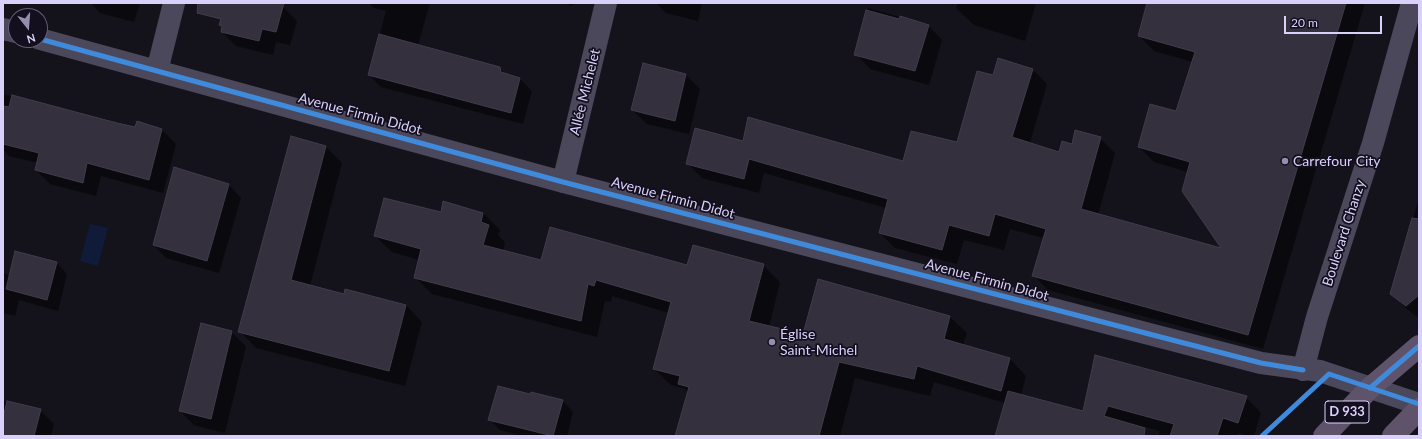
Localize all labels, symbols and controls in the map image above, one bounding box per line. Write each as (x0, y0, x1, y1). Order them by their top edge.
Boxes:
north arrow (8, 8, 48, 48)
scale bar (1286, 8, 1384, 34)
text: 20 m (1291, 15, 1318, 30)
text: N (25, 32, 37, 46)
street label: Allée Michelet (566, 47, 604, 137)
street label: Avenue Firmin Didot (296, 89, 424, 139)
place label: Carrefour City (1293, 153, 1381, 169)
marker: Carrefour City (1280, 156, 1290, 166)
street label: Avenue Firmin Didot (609, 173, 737, 223)
street label: Boulevard Chanzy (1319, 178, 1369, 288)
street label: Avenue Firmin Didot (923, 255, 1051, 305)
place label: Église Saint-Michel (780, 326, 857, 358)
marker: Église Saint-Michel (767, 337, 777, 347)
road number: D 933 (1325, 401, 1369, 423)

